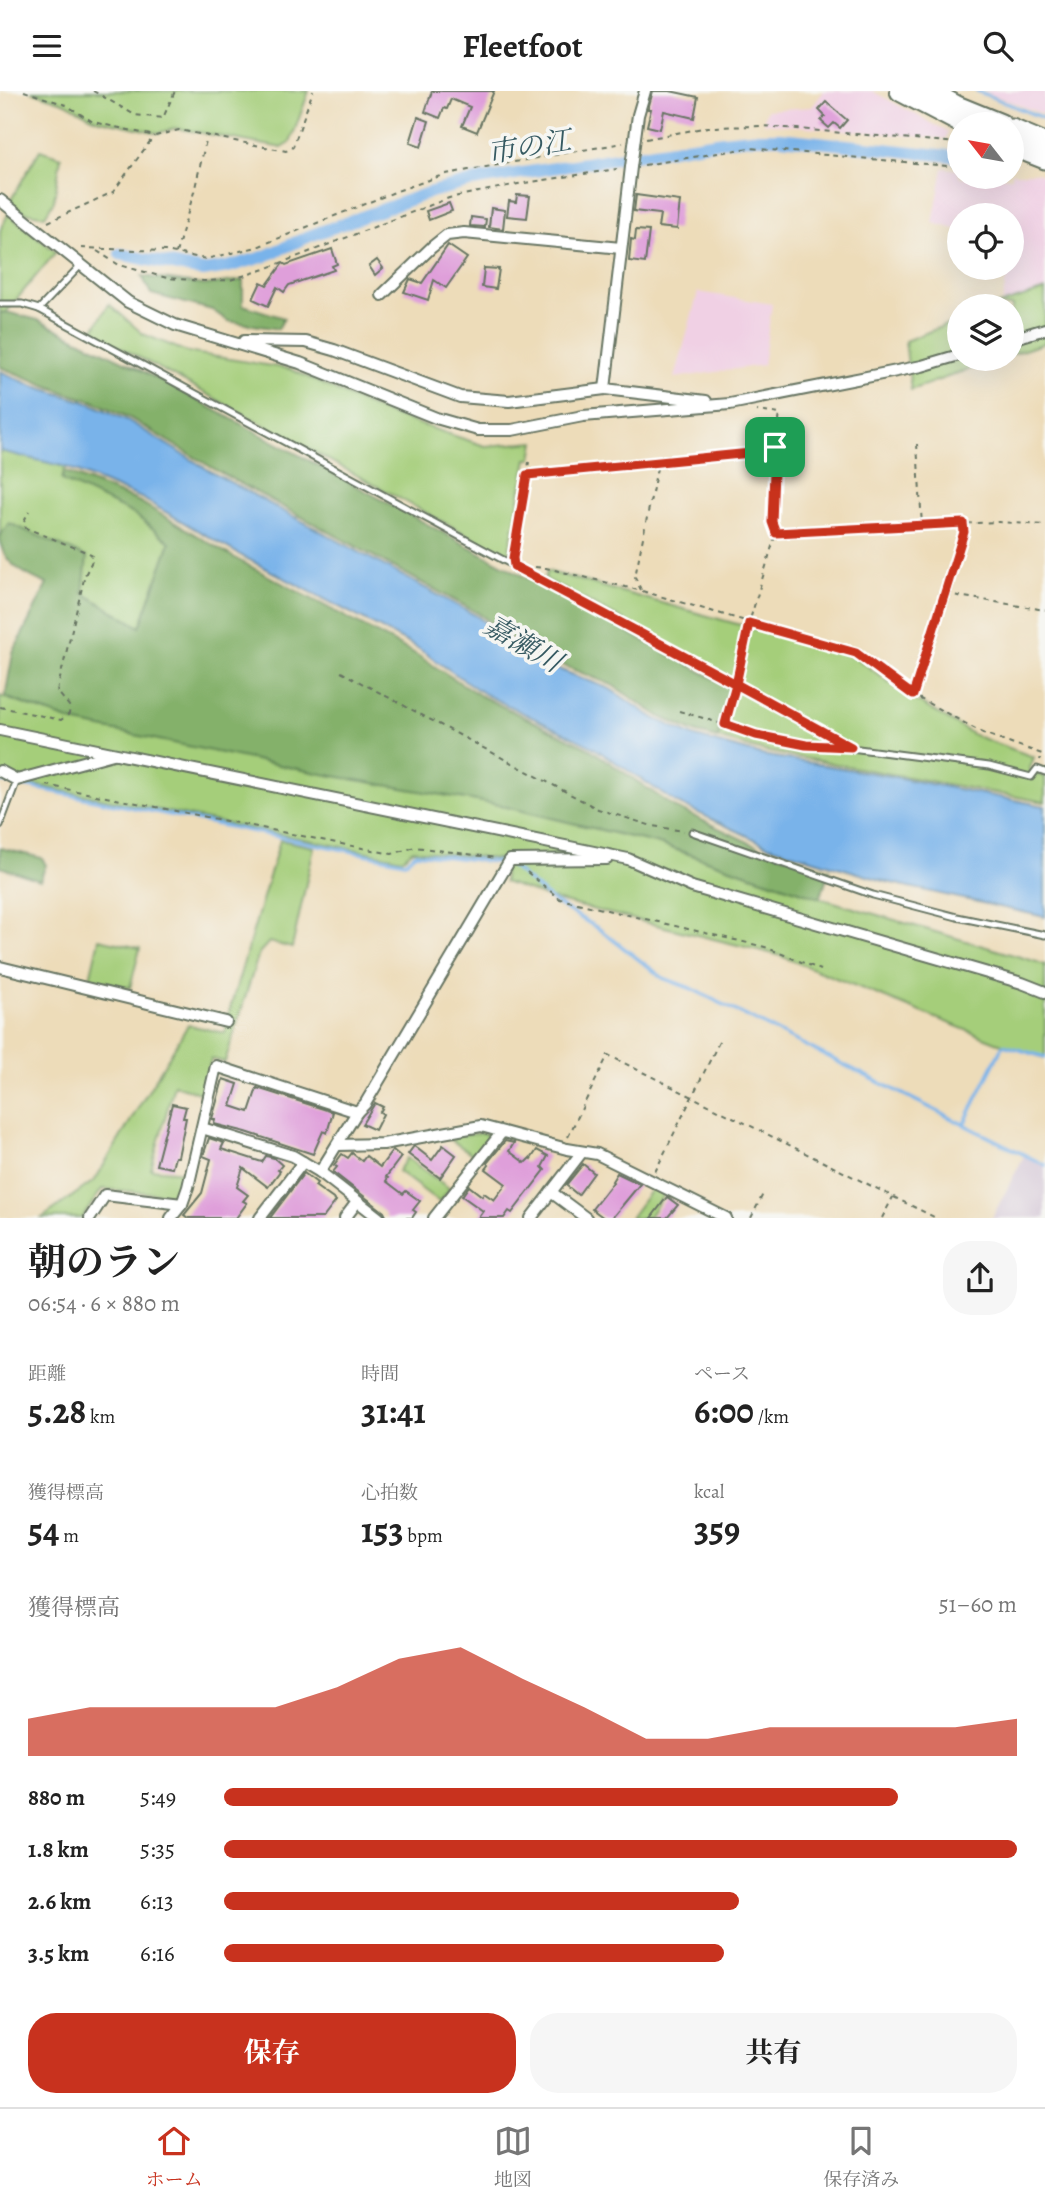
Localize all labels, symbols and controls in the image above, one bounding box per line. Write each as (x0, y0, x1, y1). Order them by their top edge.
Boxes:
text: Fleetfoot (462, 24, 583, 68)
icon: menu (28, 27, 66, 65)
icon: search (979, 27, 1017, 65)
north arrow (947, 112, 1024, 189)
map controls (947, 112, 1024, 371)
water label: 市の江 (485, 121, 577, 172)
button: locate (947, 203, 1024, 280)
button: layers (947, 294, 1024, 371)
pin (745, 417, 805, 477)
icon: arrive (756, 428, 794, 466)
water label: 嘉瀬川 (477, 607, 571, 683)
text: 朝のラン (28, 1236, 180, 1288)
button: share (943, 1241, 1017, 1315)
text: 06:54 · 6 × 880 m (28, 1288, 180, 1319)
text: 距離 (28, 1361, 66, 1387)
text: 時間 (361, 1361, 399, 1387)
text: ペース (694, 1361, 750, 1387)
text: 5.28 (28, 1387, 86, 1435)
text: 31:41 (361, 1387, 426, 1435)
text: 6:00 (694, 1387, 754, 1435)
text: km (86, 1404, 115, 1430)
text: /km (754, 1404, 789, 1430)
text: kcal (694, 1479, 724, 1505)
text: 獲得標高 (28, 1480, 104, 1506)
text: 心拍数 (361, 1480, 418, 1506)
text: 359 (694, 1505, 740, 1553)
text: 54 (28, 1506, 59, 1554)
text: 153 (361, 1506, 404, 1554)
text: m (59, 1523, 79, 1549)
text: bpm (404, 1523, 443, 1549)
text: 51–60 m (939, 1589, 1017, 1620)
text: 獲得標高 (28, 1592, 120, 1623)
text: 880 m (28, 1782, 85, 1813)
text: 5:49 (140, 1782, 176, 1813)
text: 1.8 km (28, 1834, 89, 1865)
text: 5:35 (140, 1834, 175, 1865)
text: 2.6 km (28, 1886, 91, 1917)
text: 6:13 (140, 1886, 174, 1917)
text: 3.5 km (28, 1938, 89, 1969)
text: 6:16 (140, 1938, 175, 1969)
button: 保存 (28, 2013, 516, 2093)
button: 共有 (530, 2013, 1017, 2093)
tab: ホーム (146, 2122, 203, 2193)
tab: 地図 (494, 2122, 532, 2193)
tab: 保存済み (823, 2122, 899, 2193)

